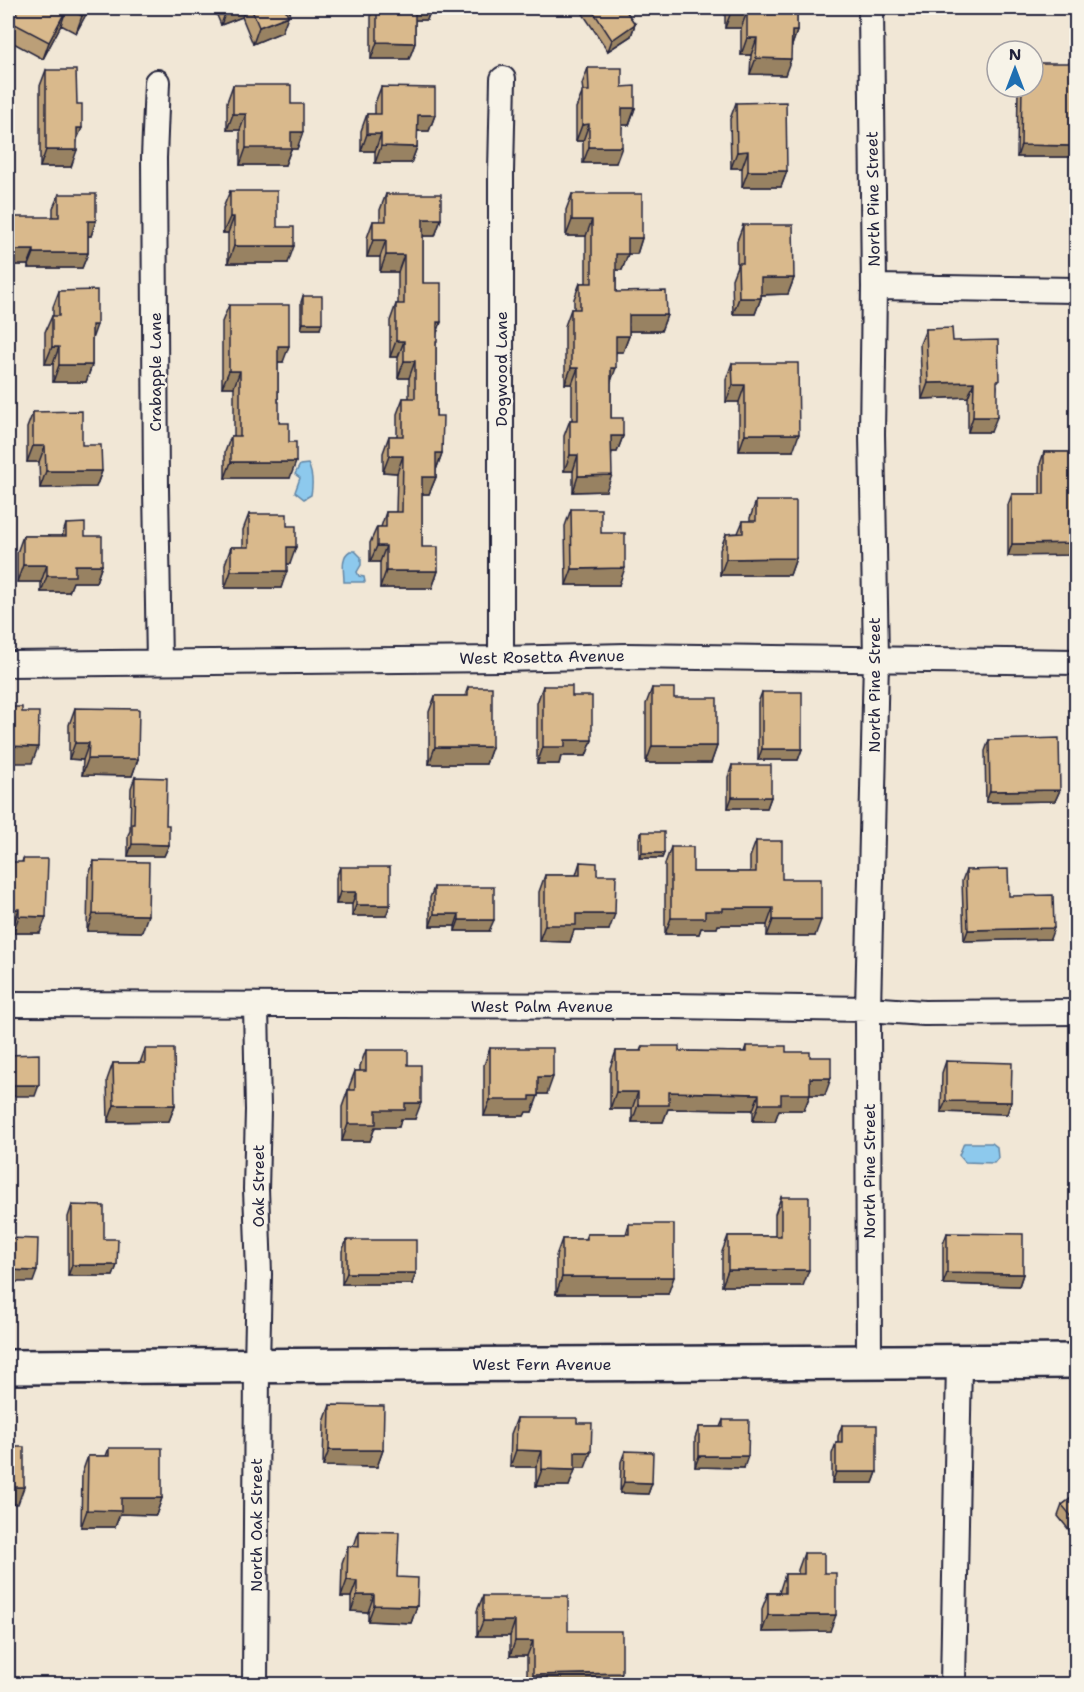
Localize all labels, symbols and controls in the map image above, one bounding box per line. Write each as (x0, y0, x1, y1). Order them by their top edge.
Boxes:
north arrow (985, 39, 1045, 99)
text: N (1009, 44, 1021, 65)
street label: North Pine Street (861, 131, 885, 267)
street label: Dogwood Lane (491, 311, 512, 427)
street label: Crabapple Lane (145, 312, 166, 432)
street label: North Pine Street (864, 617, 885, 753)
street label: West Rosetta Avenue (459, 645, 625, 669)
street label: West Palm Avenue (471, 996, 613, 1017)
street label: North Pine Street (859, 1103, 880, 1239)
street label: Oak Street (248, 1144, 269, 1228)
street label: West Fern Avenue (472, 1354, 612, 1375)
street label: North Oak Street (246, 1458, 267, 1592)

